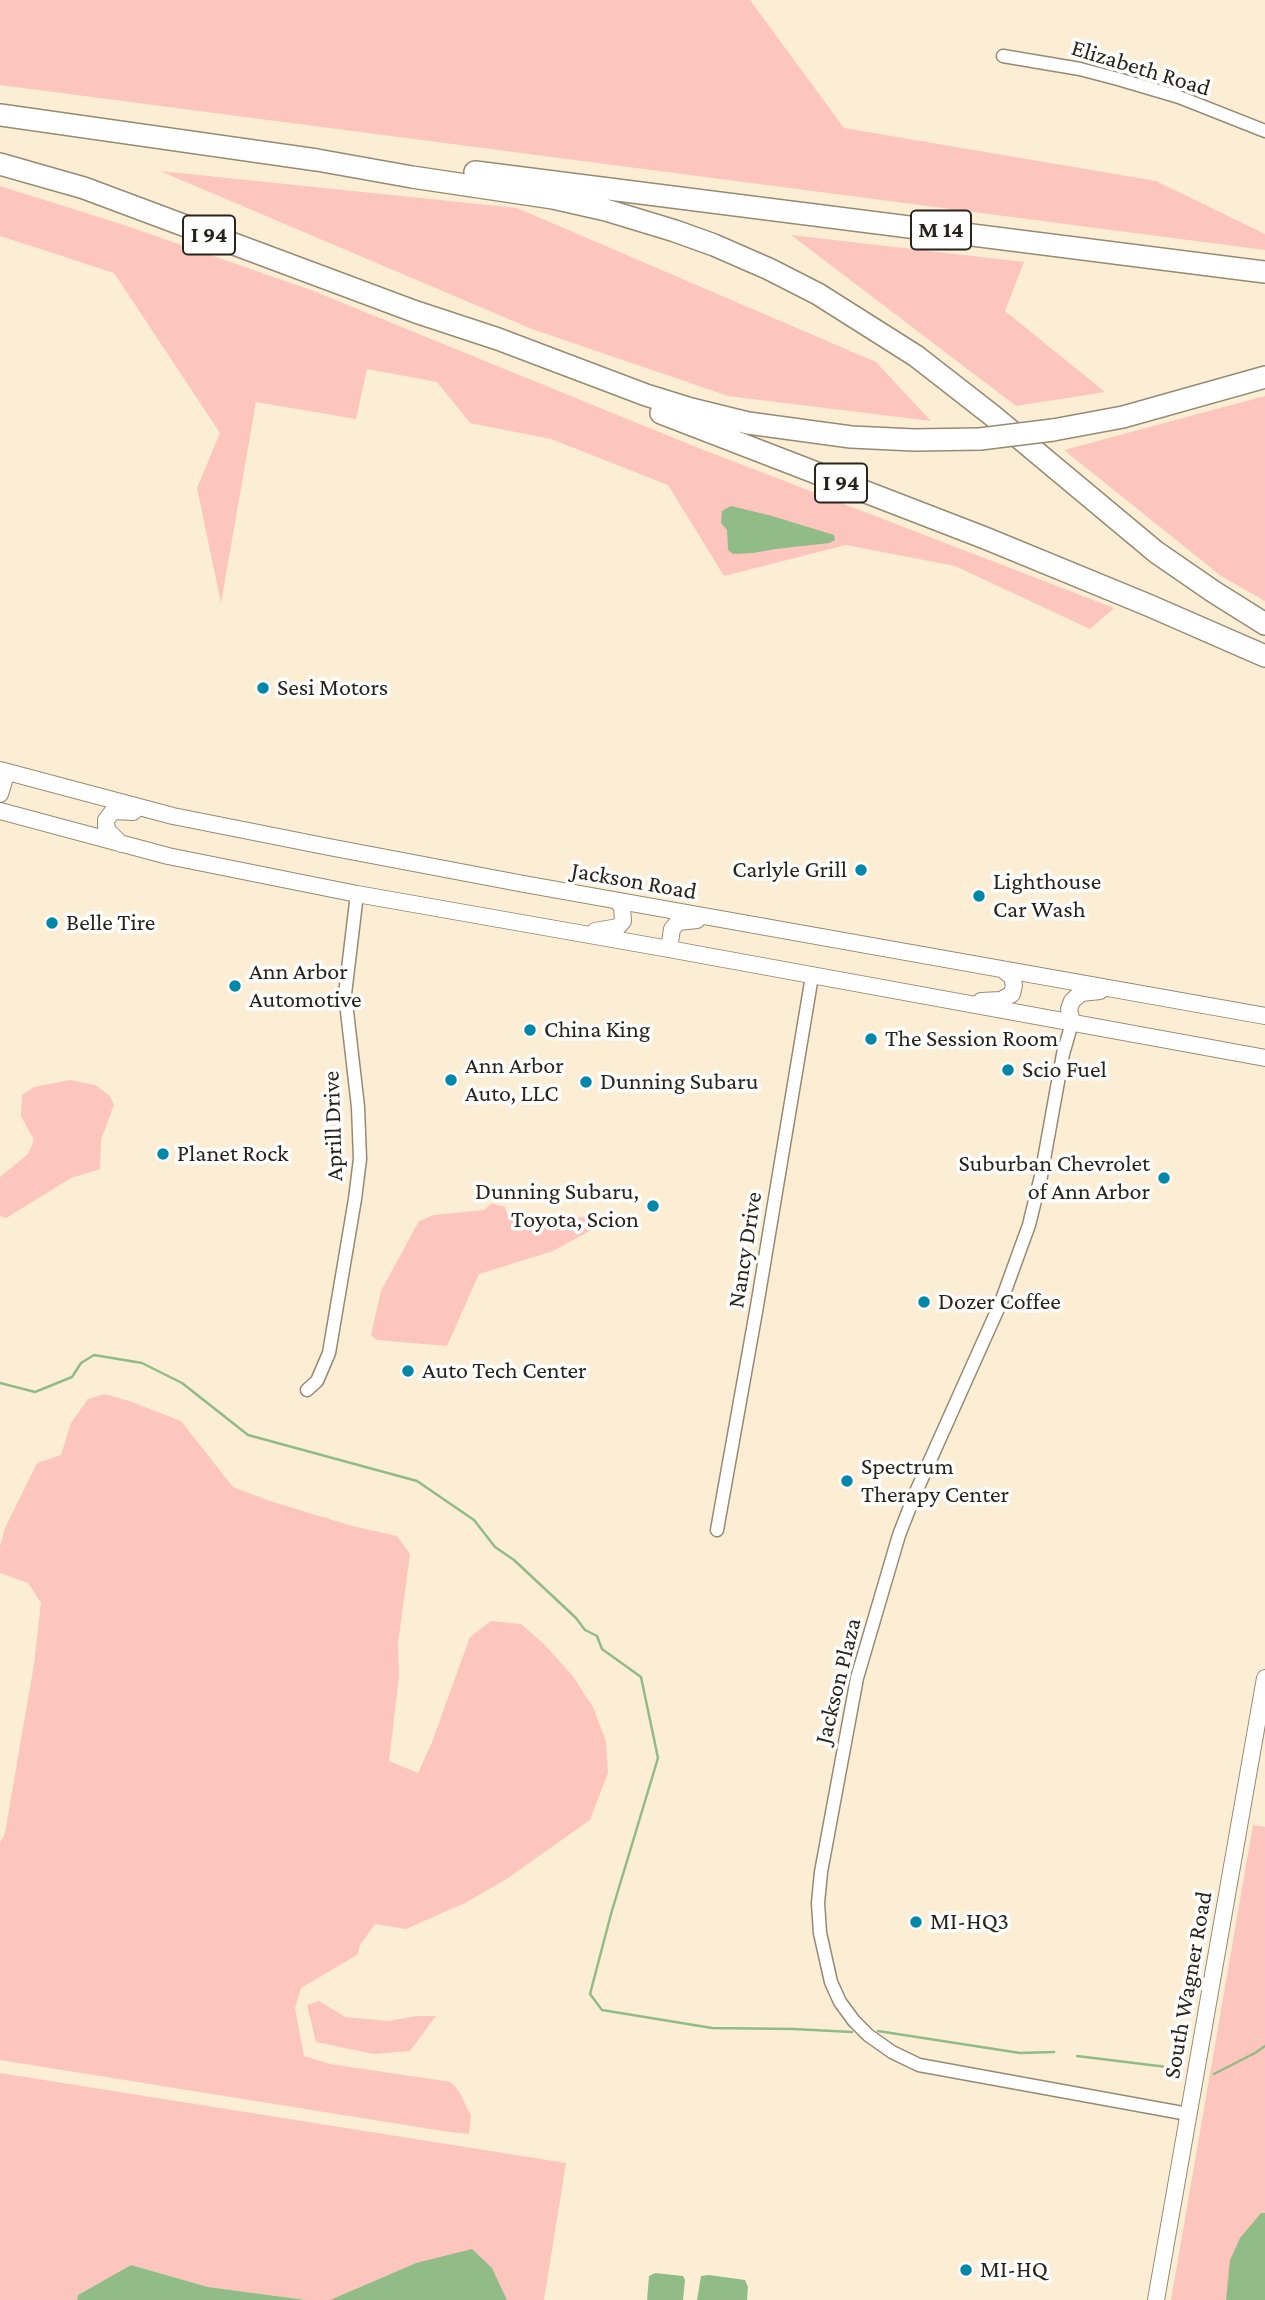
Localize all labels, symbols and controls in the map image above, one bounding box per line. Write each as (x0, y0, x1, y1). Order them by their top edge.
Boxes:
street label: Elizabeth Road (1068, 33, 1214, 103)
road number: M 14 (911, 210, 971, 249)
road number: I 94 (183, 216, 235, 254)
road number: I 94 (815, 463, 867, 503)
place label: Sesi Motors (277, 674, 388, 702)
marker: Sesi Motors (255, 680, 271, 696)
street label: Jackson Road (569, 856, 699, 906)
place label: Carlyle Grill (732, 856, 847, 884)
marker: Carlyle Grill (853, 862, 869, 878)
place label: Lighthouse Car Wash (993, 868, 1101, 924)
marker: Lighthouse Car Wash (971, 888, 987, 904)
place label: Belle Tire (66, 909, 155, 937)
marker: Belle Tire (44, 915, 60, 931)
place label: Ann Arbor Automotive (249, 958, 362, 1014)
marker: Ann Arbor Automotive (227, 978, 243, 994)
place label: China King (544, 1016, 650, 1044)
marker: China King (522, 1022, 538, 1038)
place label: The Session Room (885, 1025, 1058, 1053)
marker: The Session Room (863, 1031, 879, 1047)
place label: Ann Arbor Auto, LLC (465, 1052, 564, 1108)
place label: Scio Fuel (1022, 1056, 1107, 1084)
marker: Scio Fuel (1000, 1062, 1016, 1078)
place label: Dunning Subaru (600, 1068, 758, 1096)
street label: Aprill Drive (317, 1070, 349, 1182)
marker: Ann Arbor Auto, LLC (443, 1072, 459, 1088)
marker: Dunning Subaru (578, 1074, 594, 1090)
place label: Planet Rock (177, 1140, 289, 1168)
marker: Planet Rock (155, 1146, 171, 1162)
place label: Suburban Chevrolet of Ann Arbor (958, 1150, 1150, 1206)
marker: Suburban Chevrolet of Ann Arbor (1156, 1170, 1172, 1186)
place label: Dunning Subaru, Toyota, Scion (475, 1178, 639, 1234)
street label: Nancy Drive (722, 1190, 768, 1310)
marker: Dunning Subaru, Toyota, Scion (645, 1198, 661, 1214)
place label: Dozer Coffee (938, 1288, 1061, 1316)
marker: Dozer Coffee (916, 1294, 932, 1310)
place label: Auto Tech Center (422, 1357, 587, 1385)
marker: Auto Tech Center (400, 1363, 416, 1379)
place label: Spectrum Therapy Center (861, 1453, 1009, 1509)
marker: Spectrum Therapy Center (839, 1473, 855, 1489)
street label: Jackson Plaza (808, 1615, 868, 1747)
street label: South Wagner Road (1157, 1889, 1219, 2081)
place label: MI-HQ3 (930, 1908, 1009, 1936)
marker: MI-HQ3 (908, 1914, 924, 1930)
place label: MI-HQ (980, 2256, 1048, 2284)
marker: MI-HQ (958, 2262, 974, 2278)

